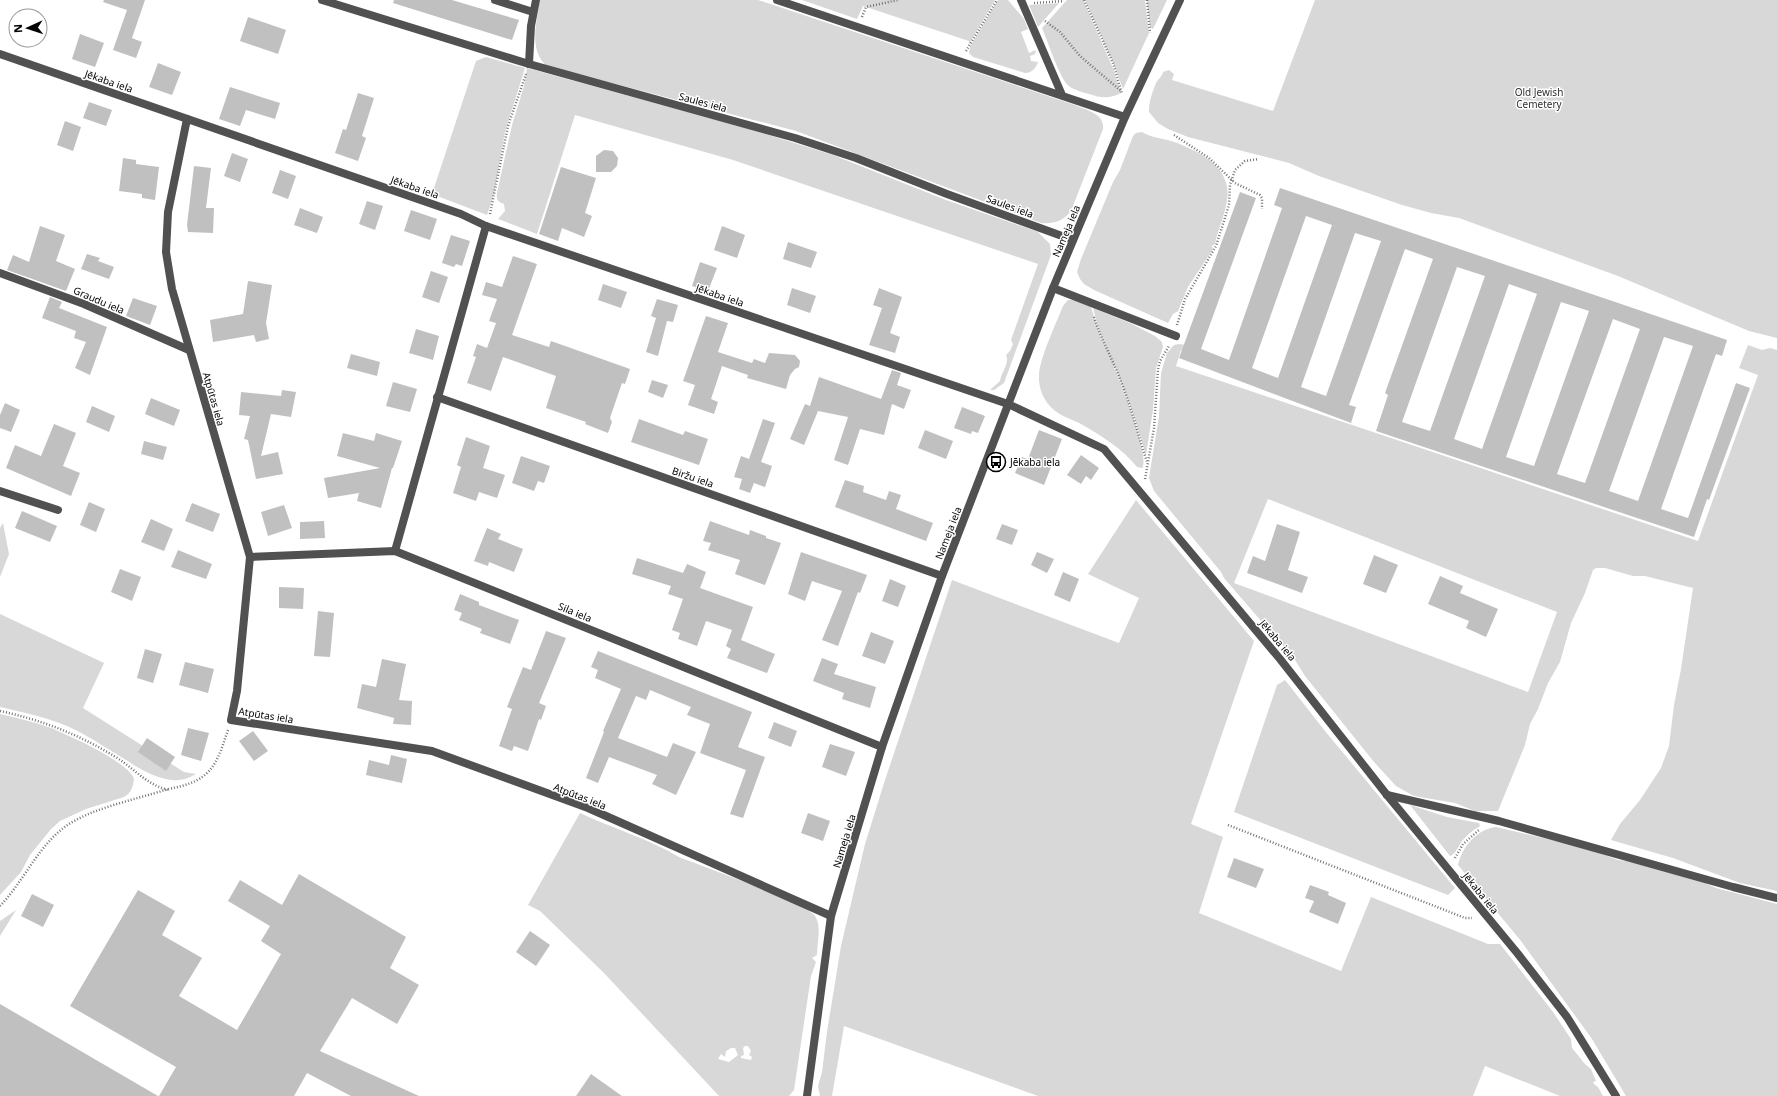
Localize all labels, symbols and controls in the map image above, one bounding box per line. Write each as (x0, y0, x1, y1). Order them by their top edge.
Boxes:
north arrow (8, 8, 48, 48)
text: N (10, 24, 25, 33)
street label: Jēkaba iela (82, 66, 135, 96)
park label: Old Jewish Cemetery (1515, 85, 1563, 111)
street label: Saules iela (677, 89, 729, 115)
street label: Jēkaba iela (388, 172, 441, 202)
street label: Saules iela (984, 191, 1036, 221)
street label: Nameja iela (1049, 203, 1083, 259)
street label: Jēkaba iela (693, 280, 746, 310)
street label: Graudu iela (71, 283, 127, 317)
street label: Atpūtas iela (200, 370, 228, 428)
bus stop icon: Jēkaba iela (985, 451, 1007, 473)
place label: Jēkaba iela (1009, 455, 1060, 469)
street label: Biržu iela (670, 463, 716, 491)
street label: Nameja iela (932, 505, 964, 561)
street label: Sila iela (556, 599, 594, 625)
street label: Jēkaba iela (1256, 616, 1299, 664)
street label: Atpūtas iela (238, 704, 294, 726)
street label: Atpūtas iela (552, 780, 608, 812)
street label: Nameja iela (829, 812, 859, 870)
street label: Jēkaba iela (1459, 868, 1502, 917)

